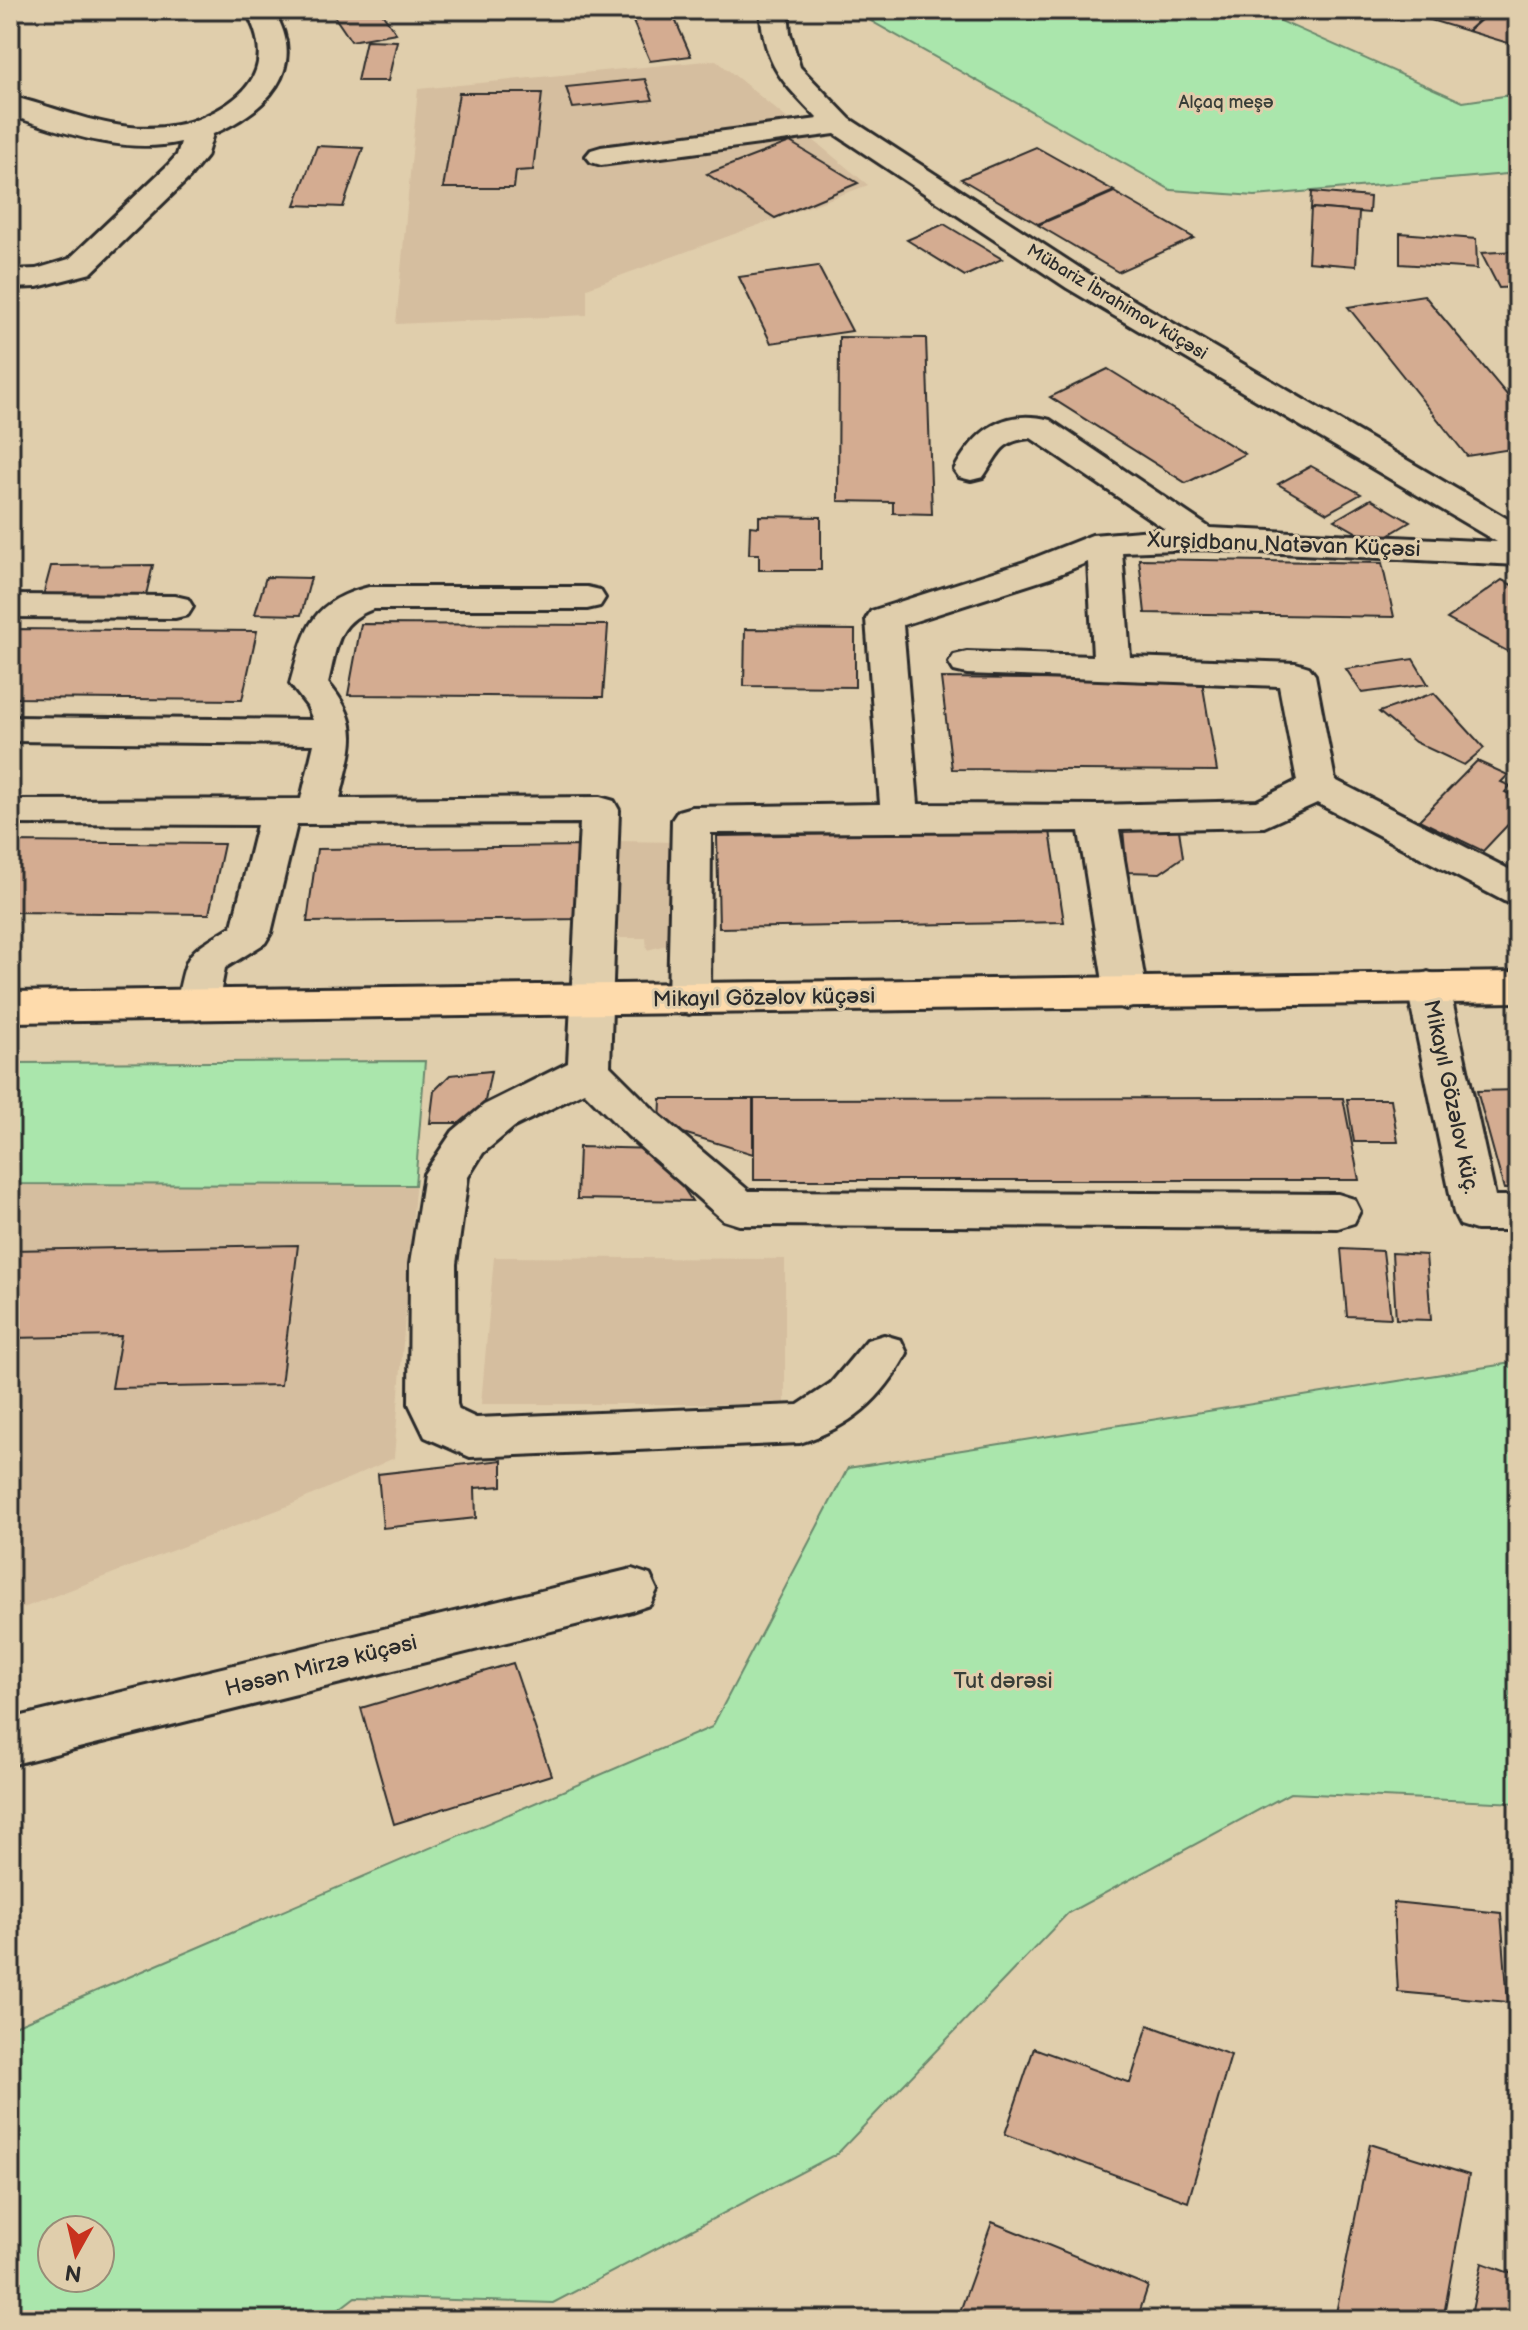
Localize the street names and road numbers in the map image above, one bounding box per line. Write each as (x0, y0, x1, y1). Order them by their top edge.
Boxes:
street label: Mübariz İbrahimov küçəsi (1023, 239, 1212, 364)
street label: Xurşidbanu Natəvan Küçəsi (1146, 527, 1421, 563)
street label: Mikayıl Gözəlov küçəsi (652, 983, 876, 1013)
street label: Mikayıl Gözəlov küç. (1417, 997, 1485, 1197)
street label: Həsən Mirzə küçəsi (222, 1629, 420, 1703)

